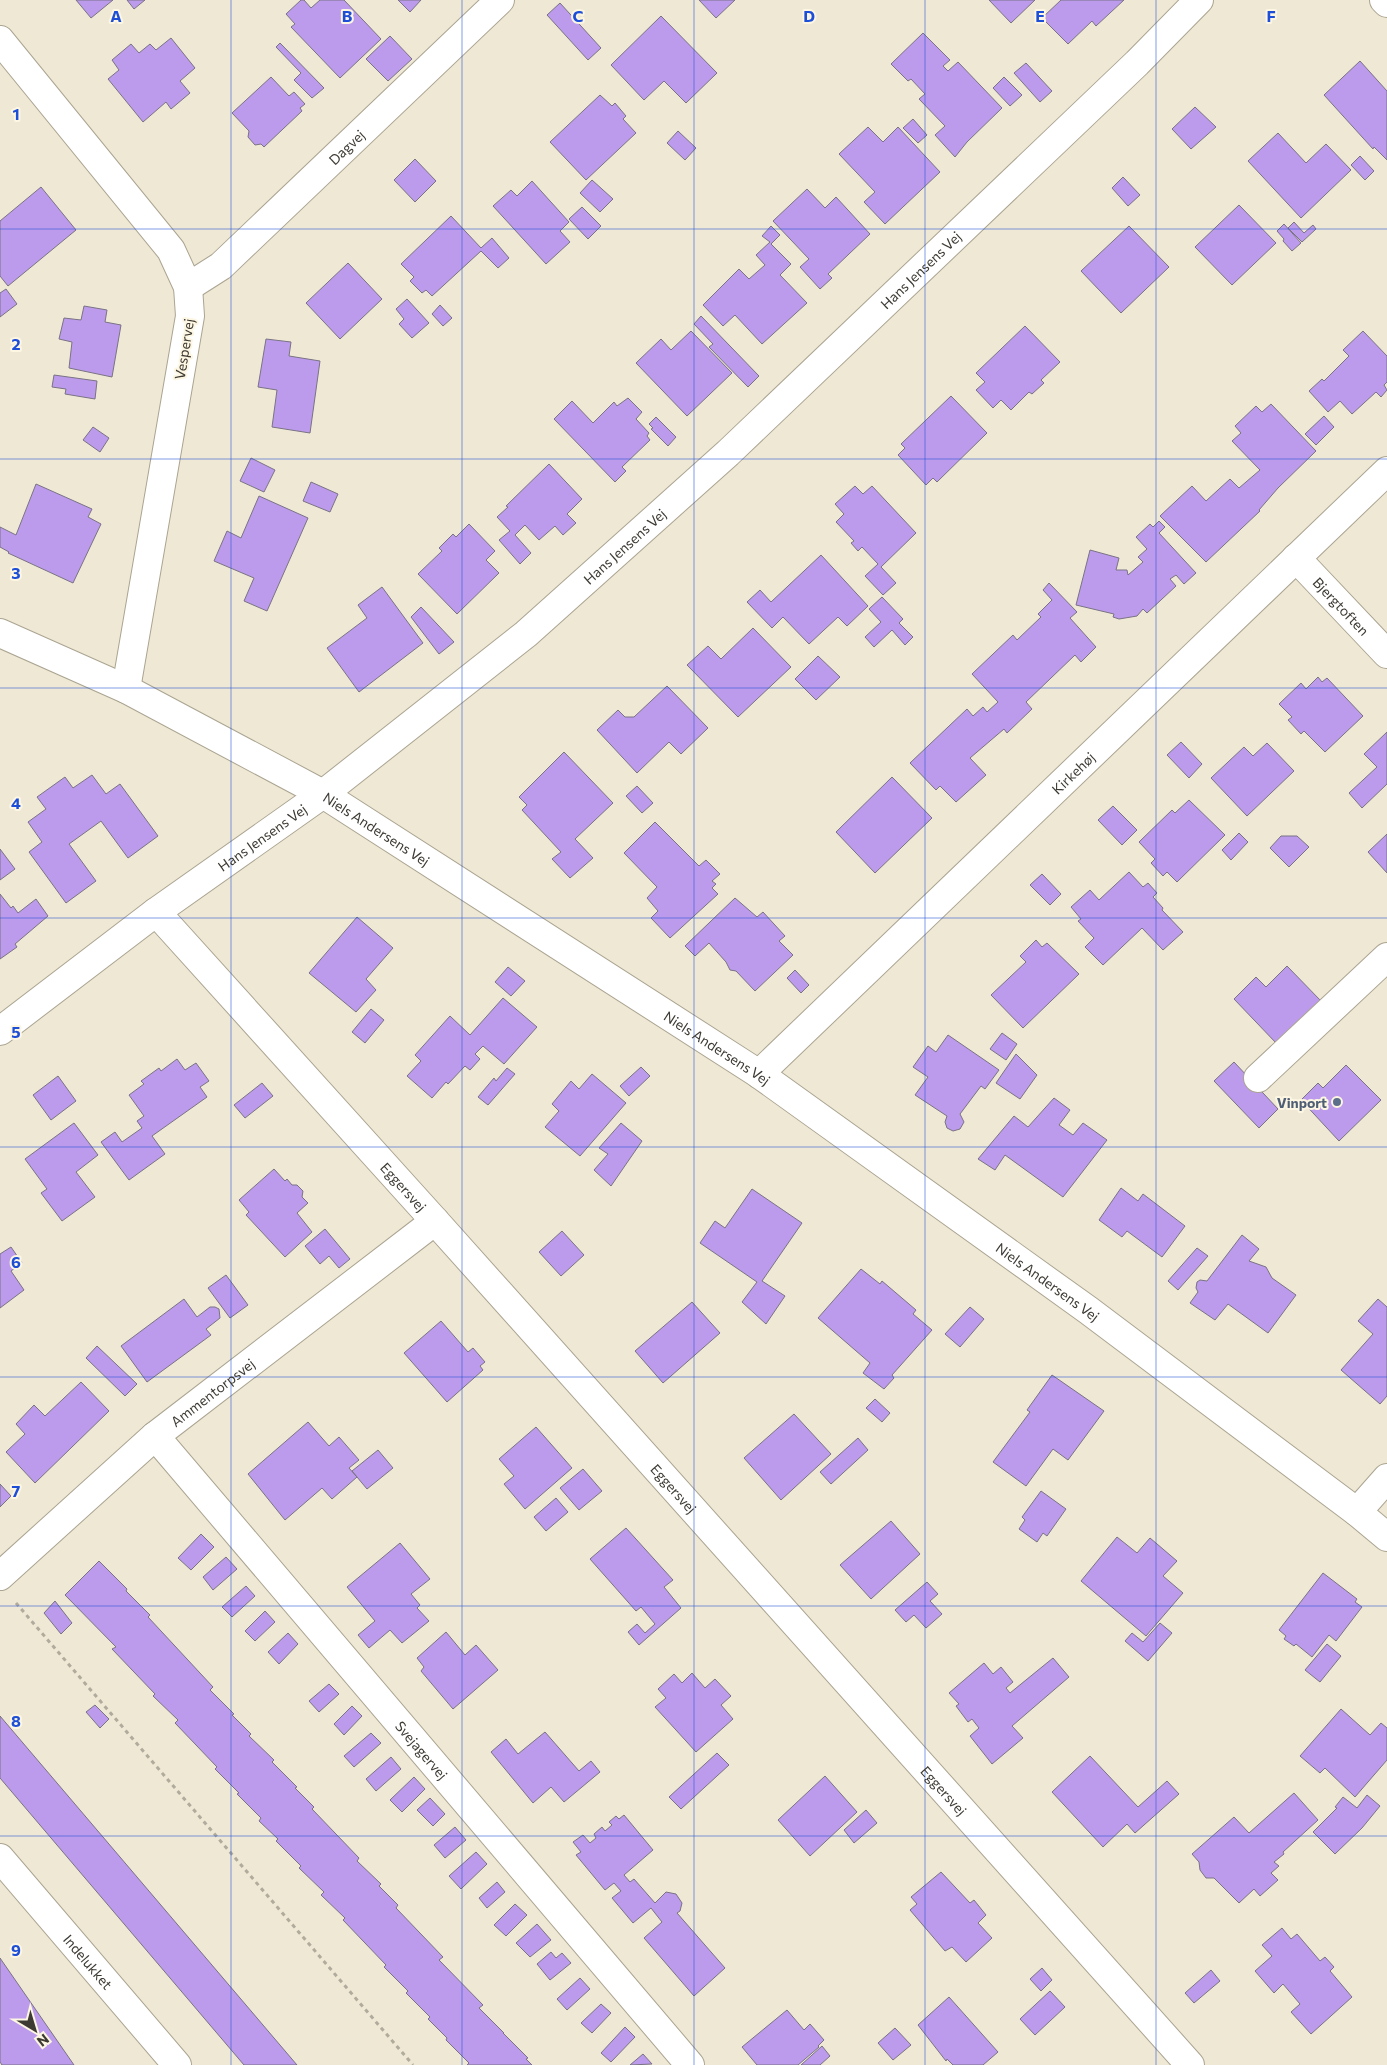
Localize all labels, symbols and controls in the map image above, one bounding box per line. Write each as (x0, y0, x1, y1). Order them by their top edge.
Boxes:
text: A (110, 6, 122, 25)
text: B (342, 6, 353, 25)
text: C (573, 6, 584, 25)
text: D (803, 6, 815, 25)
text: E (1035, 6, 1045, 25)
text: F (1266, 6, 1276, 25)
text: 1 (12, 104, 20, 123)
street label: Dagvej (325, 126, 368, 168)
street label: Hans Jensens Vej (876, 227, 964, 312)
street label: Vespervej (171, 317, 197, 381)
text: 2 (11, 334, 21, 353)
street label: Hans Jensens Vej (579, 505, 669, 587)
text: 3 (11, 563, 21, 582)
street label: Bjergtoften (1310, 573, 1373, 638)
street label: Kirkehøj (1048, 748, 1098, 797)
street label: Niels Andersens Vej (320, 788, 433, 869)
text: 4 (11, 793, 21, 812)
street label: Hans Jensens Vej (214, 800, 310, 874)
street label: Niels Andersens Vej (661, 1007, 774, 1088)
text: 5 (11, 1022, 21, 1041)
place label: Vinport (1277, 1094, 1327, 1111)
marker: Vinport (1331, 1096, 1343, 1108)
street label: Eggersvej (377, 1159, 430, 1215)
street label: Niels Andersens Vej (993, 1239, 1103, 1324)
text: 6 (11, 1252, 21, 1271)
street label: Ammentorpsvej (167, 1354, 258, 1430)
street label: Eggersvej (648, 1460, 701, 1516)
text: 7 (12, 1481, 21, 1500)
text: 8 (11, 1711, 21, 1730)
street label: Svejagervej (392, 1717, 452, 1783)
street label: Eggersvej (918, 1762, 971, 1818)
street label: Indelukket (60, 1930, 117, 1992)
text: 9 (11, 1940, 21, 1959)
north arrow (10, 2005, 60, 2055)
text: N (34, 2031, 53, 2051)

